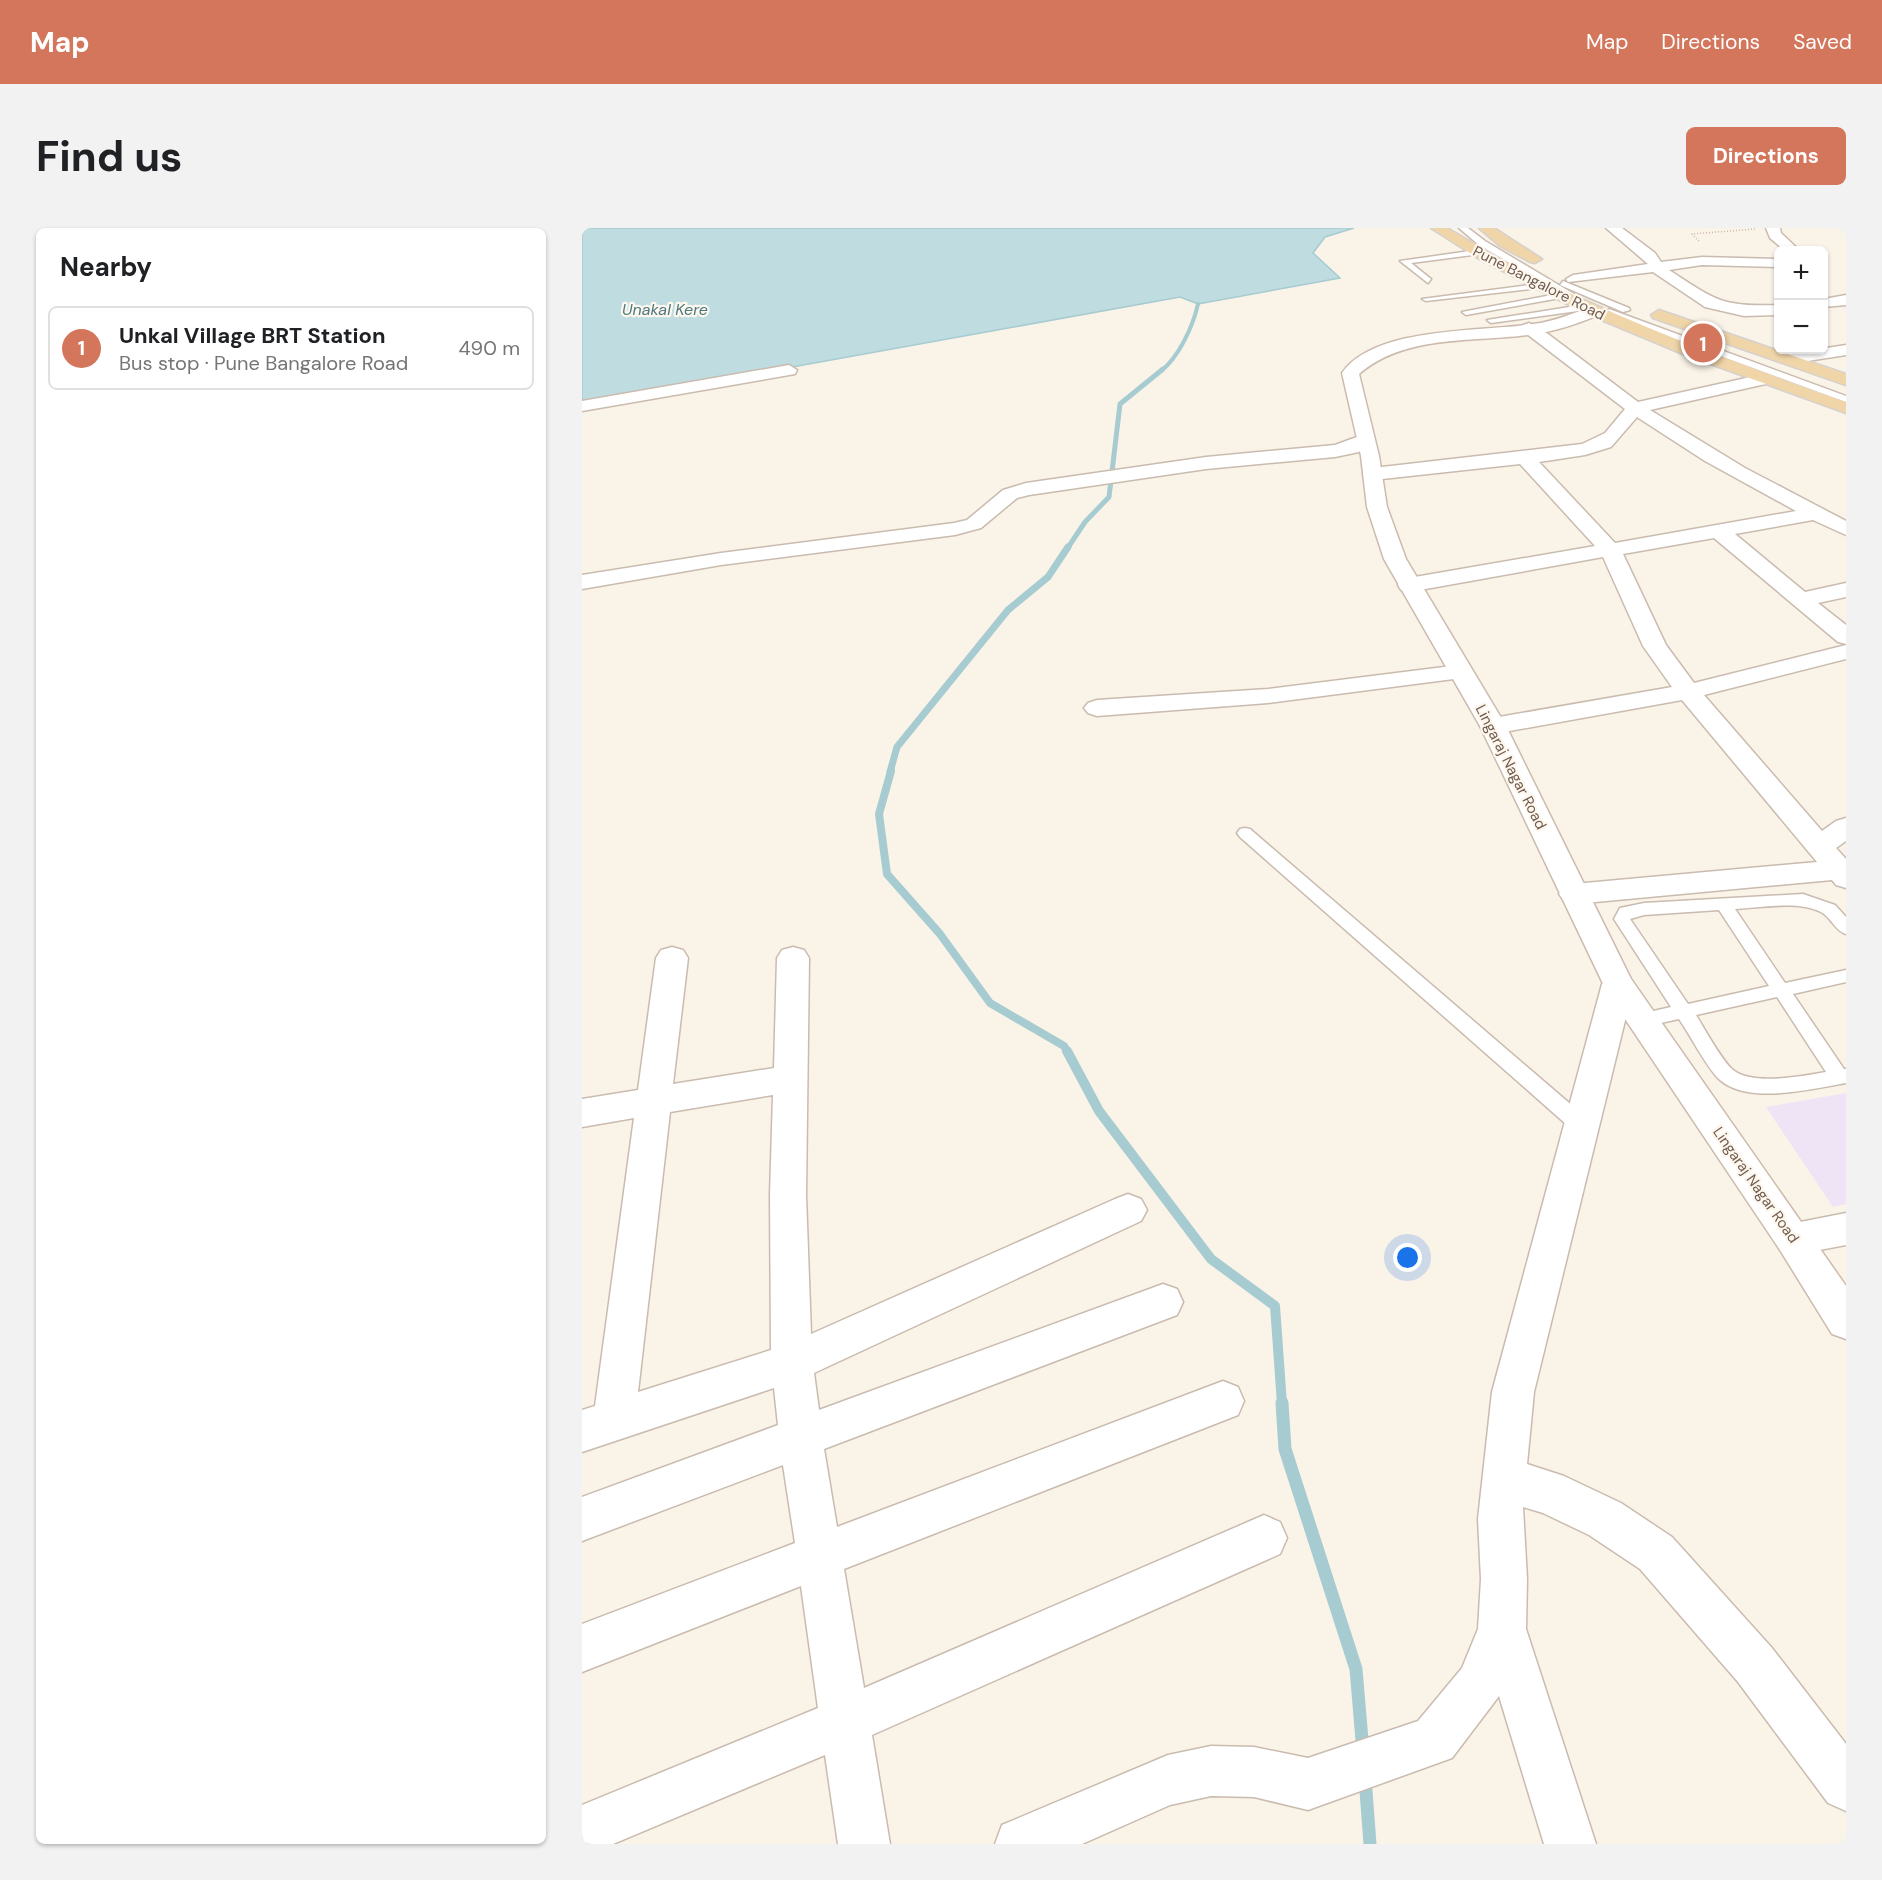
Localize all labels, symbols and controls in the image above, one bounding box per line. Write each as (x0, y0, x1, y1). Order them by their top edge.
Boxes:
text: Map (30, 24, 90, 61)
text: Map (1586, 28, 1628, 56)
text: Directions (1661, 28, 1760, 56)
text: Saved (1793, 28, 1852, 56)
button: Directions (1686, 127, 1846, 185)
text: Find us (36, 129, 182, 184)
street label: Pune Bangalore Road (1470, 241, 1608, 325)
map controls (1774, 246, 1828, 354)
button: + (1774, 246, 1828, 300)
text: Nearby (60, 250, 152, 284)
water label: Unakal Kere (622, 299, 708, 320)
button: − (1774, 300, 1828, 354)
pin: 1 (1684, 320, 1722, 366)
text: Unkal Village BRT Station (119, 321, 386, 350)
text: 1 (78, 335, 85, 361)
text: 490 m (458, 335, 520, 361)
text: Bus stop · Pune Bangalore Road (119, 350, 408, 376)
street label: Lingaraj Nagar Road (1471, 701, 1551, 833)
street label: Lingaraj Nagar Road (1708, 1123, 1804, 1247)
your location (1393, 1243, 1422, 1272)

